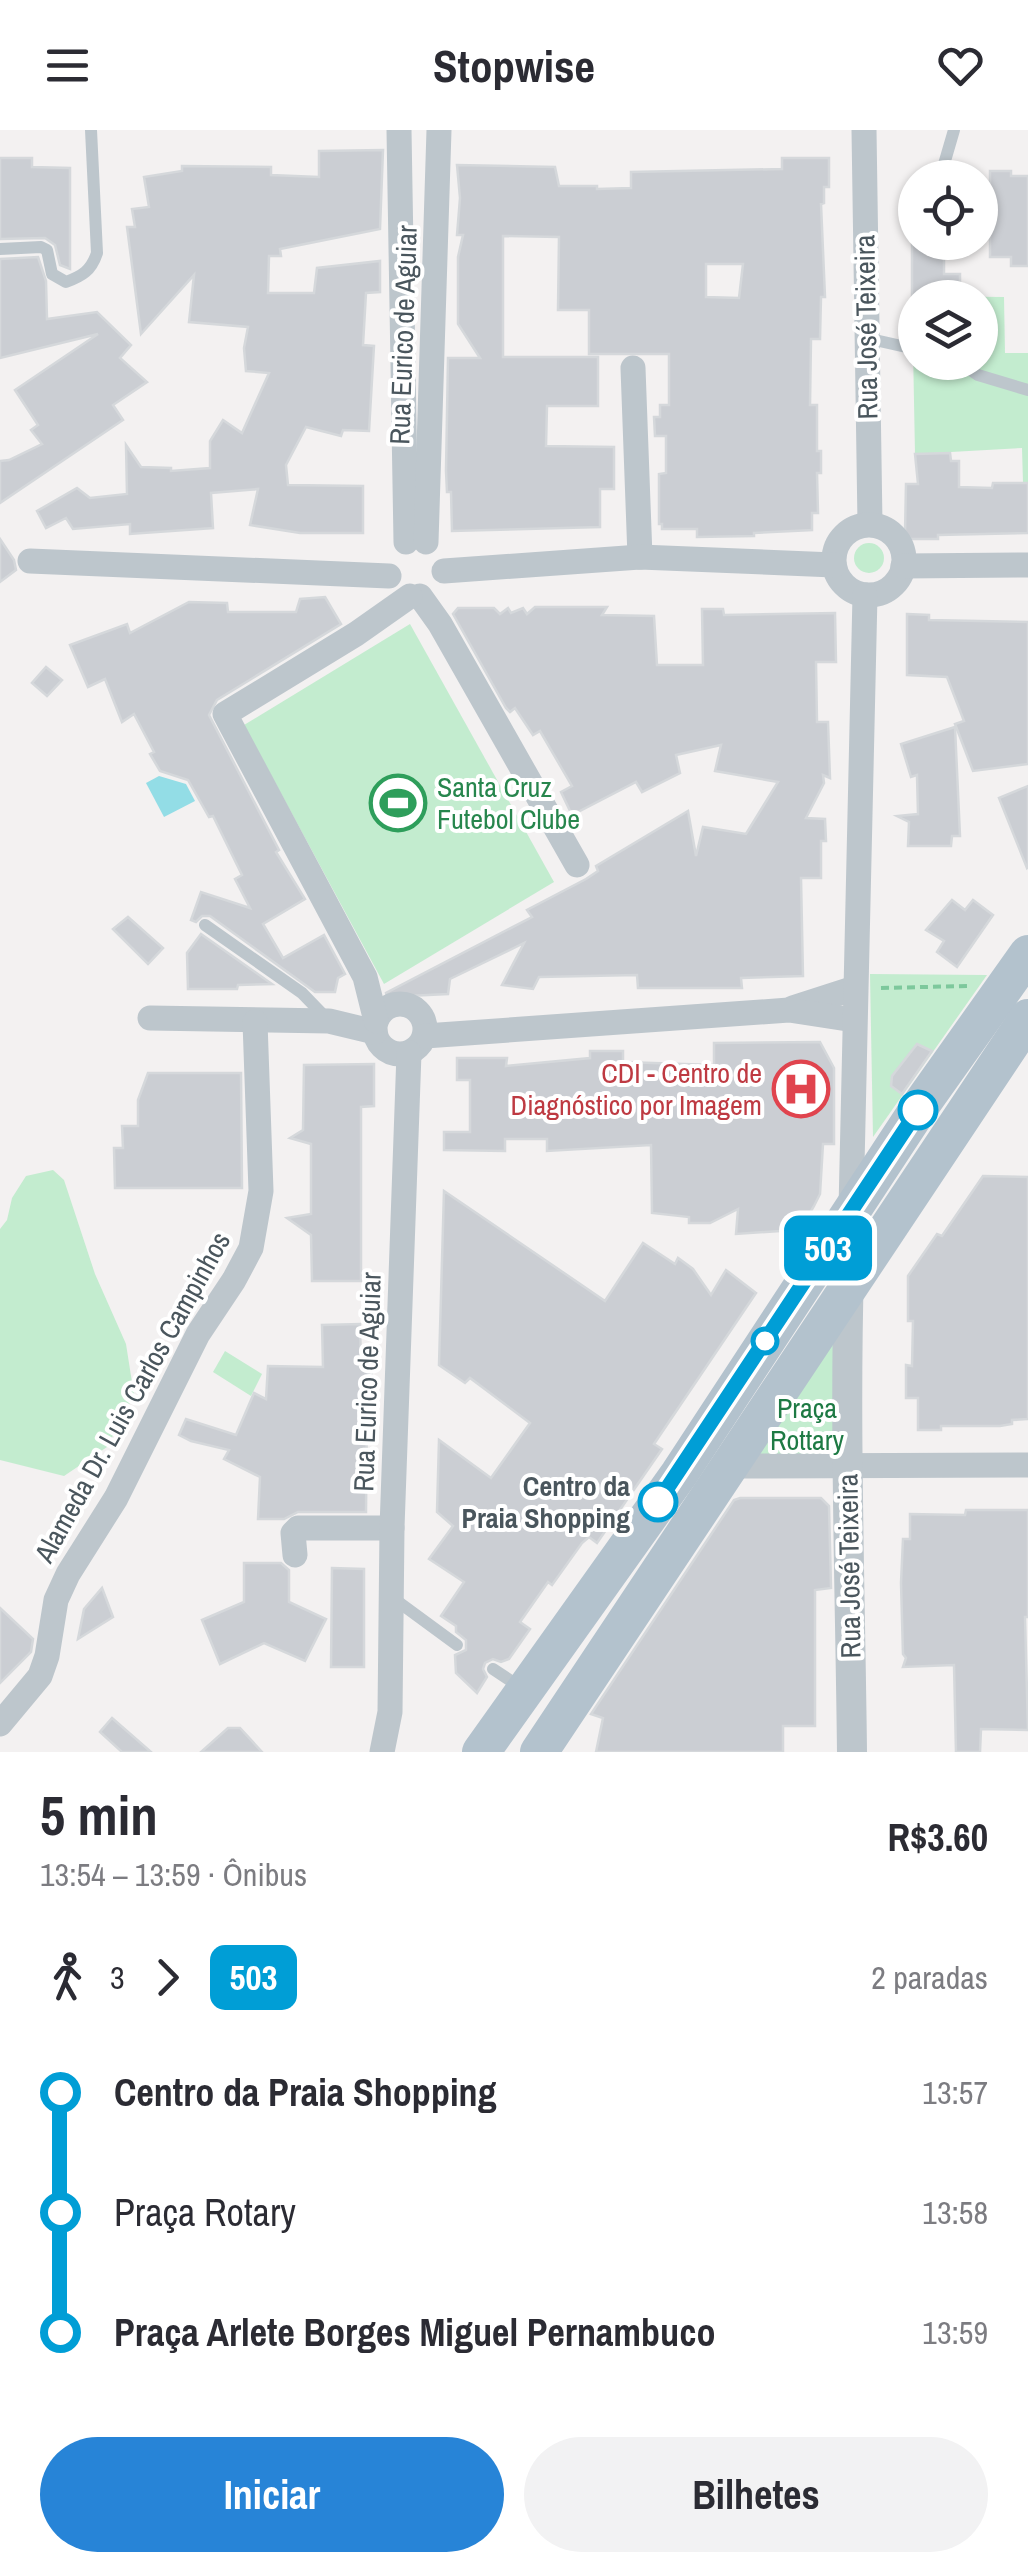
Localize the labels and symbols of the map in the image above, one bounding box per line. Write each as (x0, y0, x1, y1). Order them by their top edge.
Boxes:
street label: Rua Eurico de Aguiar (380, 224, 426, 445)
street label: Rua José Teixeira (845, 234, 887, 420)
place label: Santa Cruz Futebol Clube (437, 768, 580, 838)
sports icon: Santa Cruz Futebol Clube (368, 773, 428, 833)
place label: CDI - Centro de Diagnóstico por Imagem (511, 1054, 762, 1124)
hospital icon: CDI - Centro de Diagnóstico por Imagem (771, 1059, 831, 1119)
unlabelled marker (899, 1091, 937, 1129)
line badge: 503 (770, 1216, 886, 1280)
street label: Alameda Dr. Luis Carlos Campinhos (25, 1225, 239, 1570)
street label: Rua Eurico de Aguiar (344, 1271, 390, 1492)
unlabelled marker (752, 1328, 778, 1354)
park label: Praça Rottary (770, 1389, 845, 1459)
place label: Centro da Praia Shopping (462, 1467, 630, 1537)
street label: Rua José Teixeira (828, 1473, 870, 1659)
marker: Centro da Praia Shopping (639, 1483, 677, 1521)

